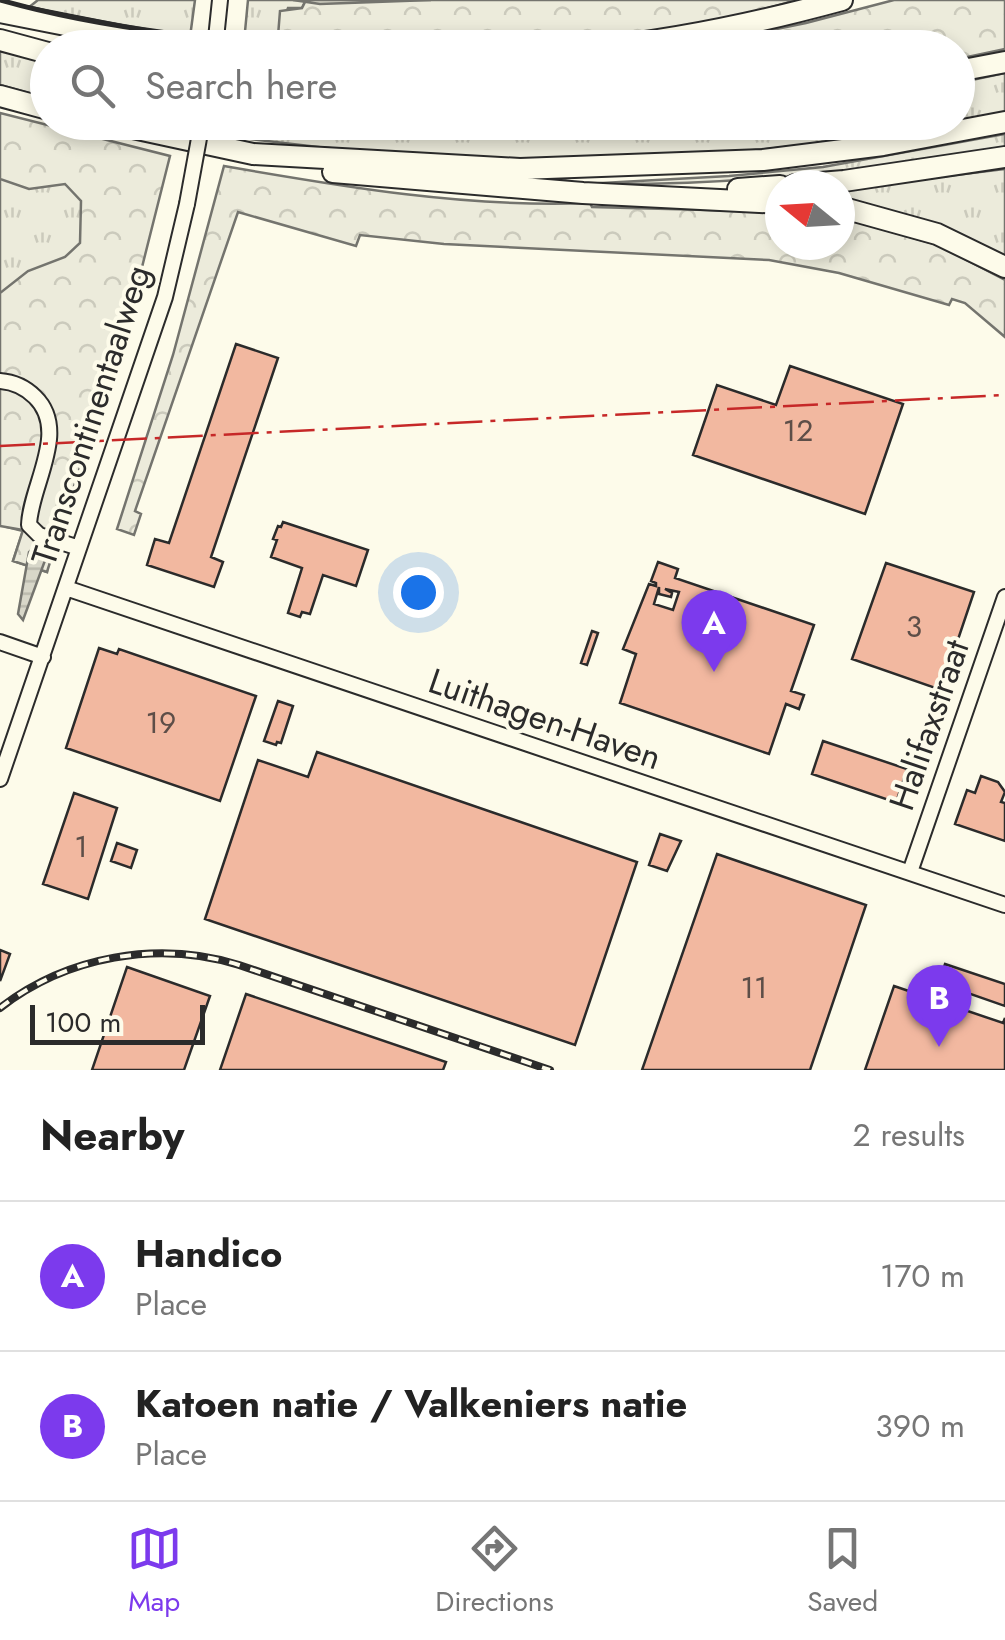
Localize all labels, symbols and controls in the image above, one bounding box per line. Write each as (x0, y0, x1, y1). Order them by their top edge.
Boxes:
search box (30, 30, 975, 140)
icon: search (65, 58, 120, 113)
text: Search here (145, 58, 337, 113)
north arrow (765, 170, 855, 260)
street label: Transcontinentaalweg (19, 259, 163, 571)
house number: 12 (783, 409, 813, 452)
your location (393, 567, 444, 618)
pin: A (682, 590, 746, 672)
house number: 3 (906, 605, 922, 648)
street label: Halifaxstraat (877, 633, 982, 817)
street label: Luithagen-Haven (422, 656, 668, 782)
house number: 19 (146, 701, 176, 744)
house number: 1 (74, 825, 88, 868)
pin: B (906, 964, 972, 1047)
house number: 11 (741, 966, 768, 1009)
scale bar (30, 1000, 205, 1044)
text: 100 m (45, 1002, 121, 1043)
text: Nearby (40, 1105, 184, 1166)
text: 2 results (853, 1112, 965, 1158)
text: Handico (135, 1226, 282, 1281)
text: A (61, 1253, 84, 1299)
text: 170 m (880, 1253, 965, 1299)
text: Place (135, 1281, 207, 1327)
text: Katoen natie / Valkeniers natie (135, 1376, 687, 1431)
text: B (62, 1403, 83, 1449)
text: 390 m (875, 1403, 965, 1449)
text: Place (135, 1431, 207, 1477)
tab: Map (127, 1521, 182, 1622)
tab: Directions (435, 1521, 554, 1622)
tab: Saved (807, 1521, 878, 1622)

